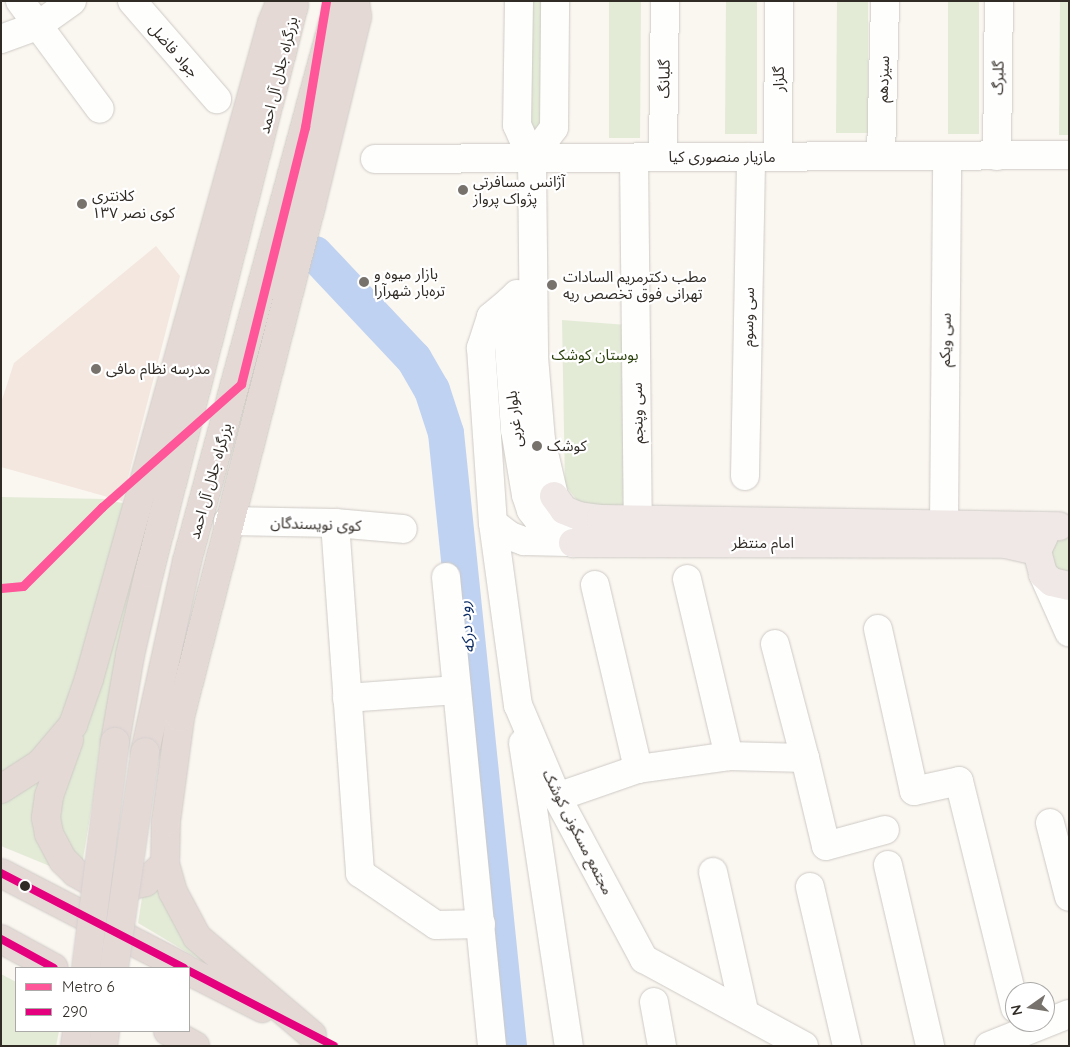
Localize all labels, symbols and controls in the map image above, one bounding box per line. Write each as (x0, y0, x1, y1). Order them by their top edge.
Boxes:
street label: بزرگراه جلال آل احمد (255, 15, 301, 135)
street label: جواد فاضل (145, 19, 203, 81)
street label: سیزدهم (873, 55, 893, 103)
street label: گلبانگ (655, 59, 673, 99)
street label: گلبرگ (989, 61, 1007, 95)
street label: گلزار (770, 66, 788, 92)
street label: مازیار منصوری کیا (668, 148, 776, 166)
place label: آژانس مسافرتی پژواک پرواز (473, 172, 565, 207)
marker: آژانس مسافرتی پژواک پرواز (457, 184, 469, 196)
place label: کلانتری ۱۳۷ کوی نصر (92, 186, 175, 221)
marker: کلانتری ۱۳۷ کوی نصر (76, 198, 88, 210)
place label: بازار میوه و تره‌بار شهرآرا (374, 264, 445, 299)
place label: مطب دكترمريم السادات تهرانی فوق تخصص ریه (563, 267, 707, 302)
marker: بازار میوه و تره‌بار شهرآرا (358, 276, 370, 288)
marker: مطب دكترمريم السادات تهرانی فوق تخصص ریه (545, 278, 559, 292)
street label: سی وسوم (738, 287, 758, 347)
street label: سی ویکم (936, 313, 954, 367)
park label: بوستان کوشک (552, 346, 638, 364)
place label: مدرسه نظام مافی (106, 360, 210, 378)
marker: مدرسه نظام مافی (90, 363, 102, 375)
street label: سی وپنجم (627, 382, 647, 444)
street label: بلوار غربی (502, 390, 526, 448)
street label: بزرگراه جلال آل احمد (185, 421, 235, 541)
place label: کوشک (547, 437, 587, 455)
marker: کوشک (531, 440, 543, 452)
street label: کوی نویسندگان (270, 513, 362, 535)
street label: امام منتظر (732, 534, 794, 552)
water label: رود درکه (454, 600, 478, 654)
street label: مجتمع مسکونی کوشک (539, 766, 617, 898)
unlabelled marker (20, 881, 30, 891)
legend (15, 967, 190, 1032)
text: Metro 6 (62, 977, 115, 996)
north arrow (1005, 982, 1055, 1032)
text: 290 (62, 1002, 88, 1021)
text: N (1006, 1003, 1026, 1017)

